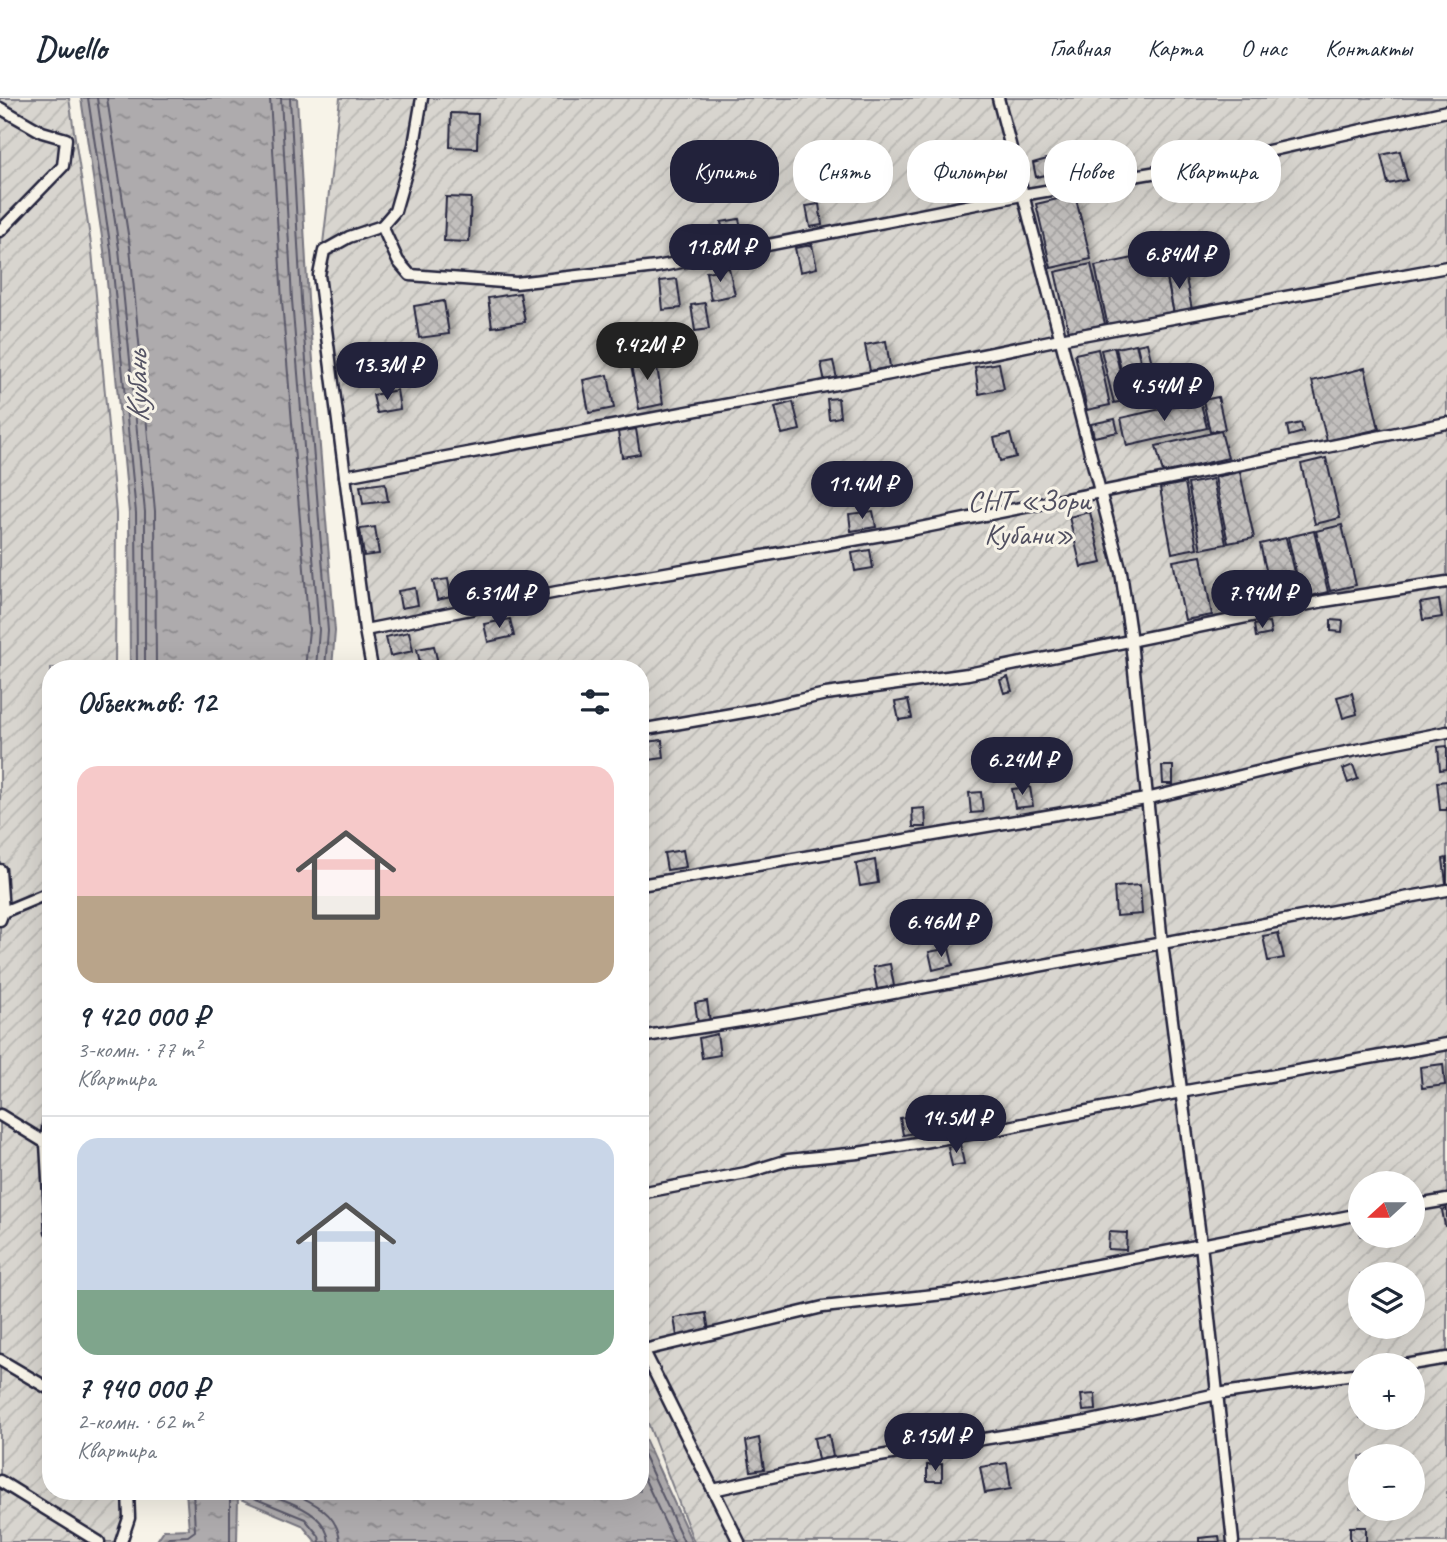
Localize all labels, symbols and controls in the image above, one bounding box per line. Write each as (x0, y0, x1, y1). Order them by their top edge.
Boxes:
text: Dwello (35, 27, 107, 69)
text: Главная (1049, 33, 1110, 63)
text: Карта (1148, 33, 1202, 63)
text: О нас (1240, 33, 1287, 63)
text: Контакты (1325, 33, 1412, 63)
chip: Купить (670, 140, 779, 203)
chip: Снять (793, 140, 893, 203)
chip: Фильтры (907, 140, 1030, 203)
chip: Новое (1044, 140, 1137, 203)
chip: Квартира (1151, 140, 1281, 203)
pin: 11.8M ₽ (655, 225, 785, 284)
text: 11.8M ₽ (685, 232, 755, 261)
pin: 6.84M ₽ (1114, 232, 1244, 291)
text: 6.84M ₽ (1144, 239, 1214, 268)
pin: 9.42M ₽ (582, 322, 712, 382)
text: 9.42M ₽ (612, 330, 682, 359)
pin: 13.3M ₽ (322, 342, 452, 402)
water label: Кубань (116, 348, 158, 423)
text: 13.3M ₽ (352, 350, 422, 379)
pin: 4.54M ₽ (1099, 364, 1229, 423)
text: 4.54M ₽ (1129, 371, 1199, 400)
pin: 11.4M ₽ (797, 462, 927, 521)
text: 11.4M ₽ (827, 469, 897, 498)
park label: СНТ «Зори Кубани» (967, 481, 1092, 553)
pin: 6.31M ₽ (434, 570, 564, 630)
pin: 7.94M ₽ (1197, 570, 1327, 630)
text: 6.31M ₽ (464, 578, 534, 607)
text: 7.94M ₽ (1227, 578, 1297, 607)
text: Объектов: 12 (77, 683, 216, 721)
icon: filters (576, 683, 614, 721)
pin: 6.24M ₽ (957, 738, 1087, 797)
text: 6.24M ₽ (987, 745, 1057, 774)
icon: home (283, 812, 409, 938)
pin: 6.46M ₽ (876, 900, 1006, 959)
text: 6.46M ₽ (906, 907, 976, 936)
text: 9 420 000 ₽ (77, 997, 208, 1035)
text: 3-комн. · 77 m² (77, 1035, 201, 1064)
text: Квартира (77, 1064, 155, 1093)
pin: 14.5M ₽ (891, 1096, 1021, 1155)
text: 14.5M ₽ (921, 1103, 991, 1132)
north arrow (1348, 1171, 1424, 1248)
map controls (1348, 1171, 1425, 1521)
icon: home (283, 1184, 409, 1310)
button: layers (1348, 1262, 1425, 1339)
button: + (1348, 1353, 1425, 1430)
text: 7 940 000 ₽ (77, 1369, 208, 1407)
text: 2-комн. · 62 m² (77, 1407, 201, 1436)
pin: 8.15M ₽ (870, 1414, 1000, 1473)
text: 8.15M ₽ (900, 1421, 970, 1450)
text: Квартира (77, 1436, 155, 1465)
button: − (1348, 1444, 1425, 1521)

